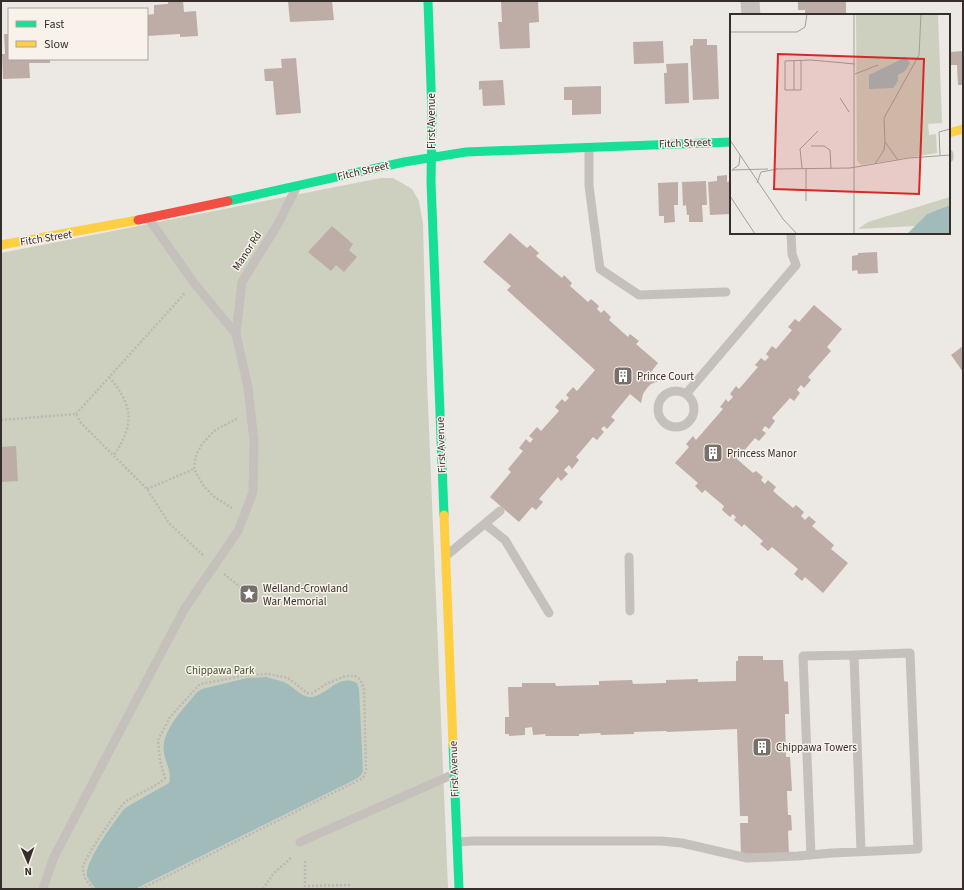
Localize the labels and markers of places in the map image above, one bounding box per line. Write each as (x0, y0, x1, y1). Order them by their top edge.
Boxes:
building icon: Prince Court (612, 365, 634, 387)
place label: Prince Court (637, 369, 694, 384)
building icon: Princess Manor (702, 442, 724, 464)
place label: Princess Manor (727, 446, 797, 461)
place label: Welland-Crowland War Memorial (263, 581, 348, 609)
place icon: Welland-Crowland War Memorial (238, 583, 260, 605)
building icon: Chippawa Towers (751, 736, 773, 758)
place label: Chippawa Towers (776, 740, 857, 755)

